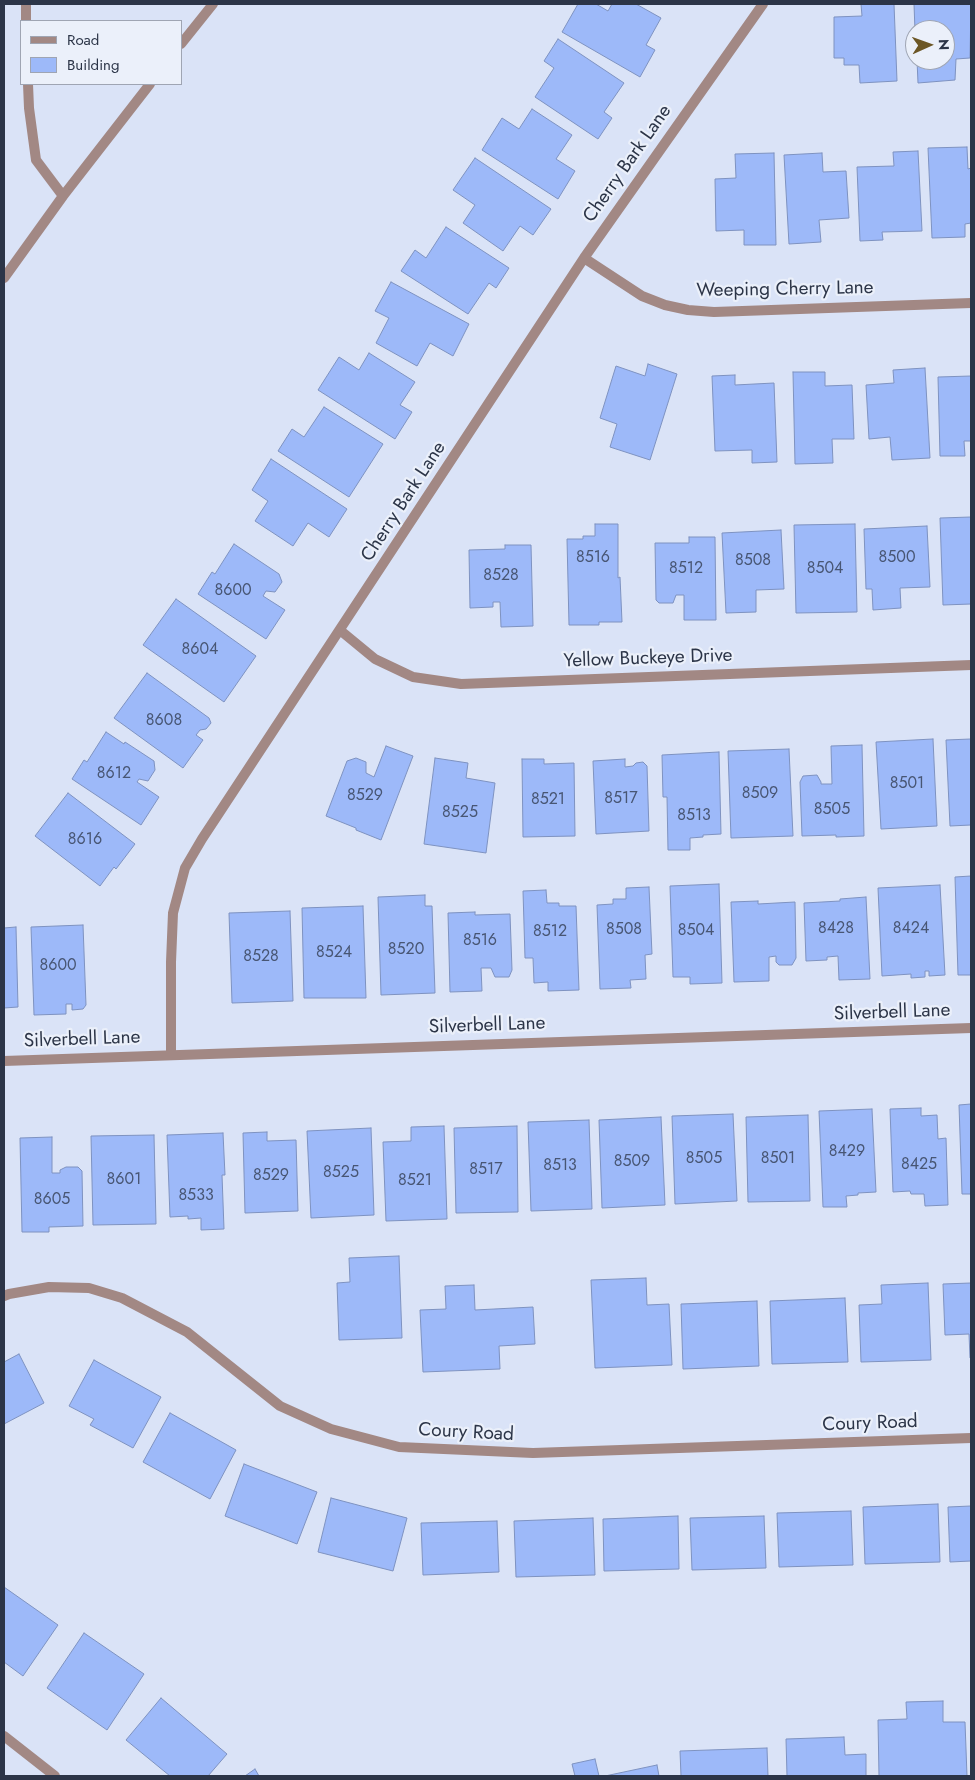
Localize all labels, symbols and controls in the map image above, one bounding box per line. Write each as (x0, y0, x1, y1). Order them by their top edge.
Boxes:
legend (20, 20, 182, 85)
north arrow (905, 20, 955, 70)
text: Road (67, 29, 99, 51)
text: N (934, 39, 954, 50)
text: Building (67, 54, 119, 76)
street label: Cherry Bark Lane (579, 101, 677, 227)
street label: Weeping Cherry Lane (696, 277, 874, 303)
street label: Cherry Bark Lane (357, 438, 451, 566)
house number: 8516 (576, 548, 610, 568)
house number: 8500 (879, 548, 915, 568)
house number: 8508 (735, 551, 771, 571)
house number: 8512 (669, 559, 703, 579)
house number: 8504 (807, 559, 843, 579)
house number: 8528 (483, 566, 519, 586)
house number: 8600 (214, 581, 252, 601)
house number: 8604 (182, 640, 218, 660)
street label: Yellow Buckeye Drive (563, 645, 733, 673)
house number: 8608 (146, 711, 182, 731)
house number: 8612 (97, 764, 131, 784)
house number: 8501 (890, 774, 924, 794)
house number: 8509 (742, 784, 778, 804)
house number: 8529 (347, 786, 383, 806)
house number: 8517 (604, 789, 638, 809)
house number: 8521 (531, 790, 565, 810)
house number: 8505 (814, 800, 850, 820)
house number: 8525 (442, 803, 478, 823)
house number: 8513 (677, 806, 711, 826)
house number: 8616 (68, 830, 102, 850)
house number: 8428 (818, 919, 854, 939)
house number: 8424 (893, 919, 929, 939)
house number: 8508 (606, 920, 642, 940)
house number: 8504 (678, 921, 714, 941)
house number: 8512 (533, 922, 567, 942)
house number: 8516 (463, 931, 497, 951)
house number: 8520 (388, 940, 424, 960)
house number: 8524 (316, 943, 352, 963)
house number: 8528 (243, 947, 279, 967)
house number: 8600 (39, 956, 77, 976)
street label: Silverbell Lane (833, 1000, 951, 1026)
street label: Silverbell Lane (428, 1013, 546, 1039)
street label: Silverbell Lane (23, 1027, 141, 1053)
house number: 8429 (829, 1142, 865, 1162)
house number: 8505 (686, 1149, 722, 1169)
house number: 8501 (761, 1149, 795, 1169)
house number: 8509 (614, 1152, 650, 1172)
house number: 8425 (901, 1155, 937, 1175)
house number: 8513 (543, 1156, 577, 1176)
house number: 8517 (469, 1160, 503, 1180)
house number: 8525 (323, 1163, 359, 1183)
house number: 8529 (253, 1166, 289, 1186)
house number: 8601 (107, 1170, 141, 1190)
house number: 8521 (398, 1171, 432, 1191)
house number: 8533 (178, 1186, 214, 1206)
house number: 8605 (34, 1190, 70, 1210)
street label: Coury Road (822, 1411, 918, 1437)
street label: Coury Road (418, 1419, 514, 1447)

